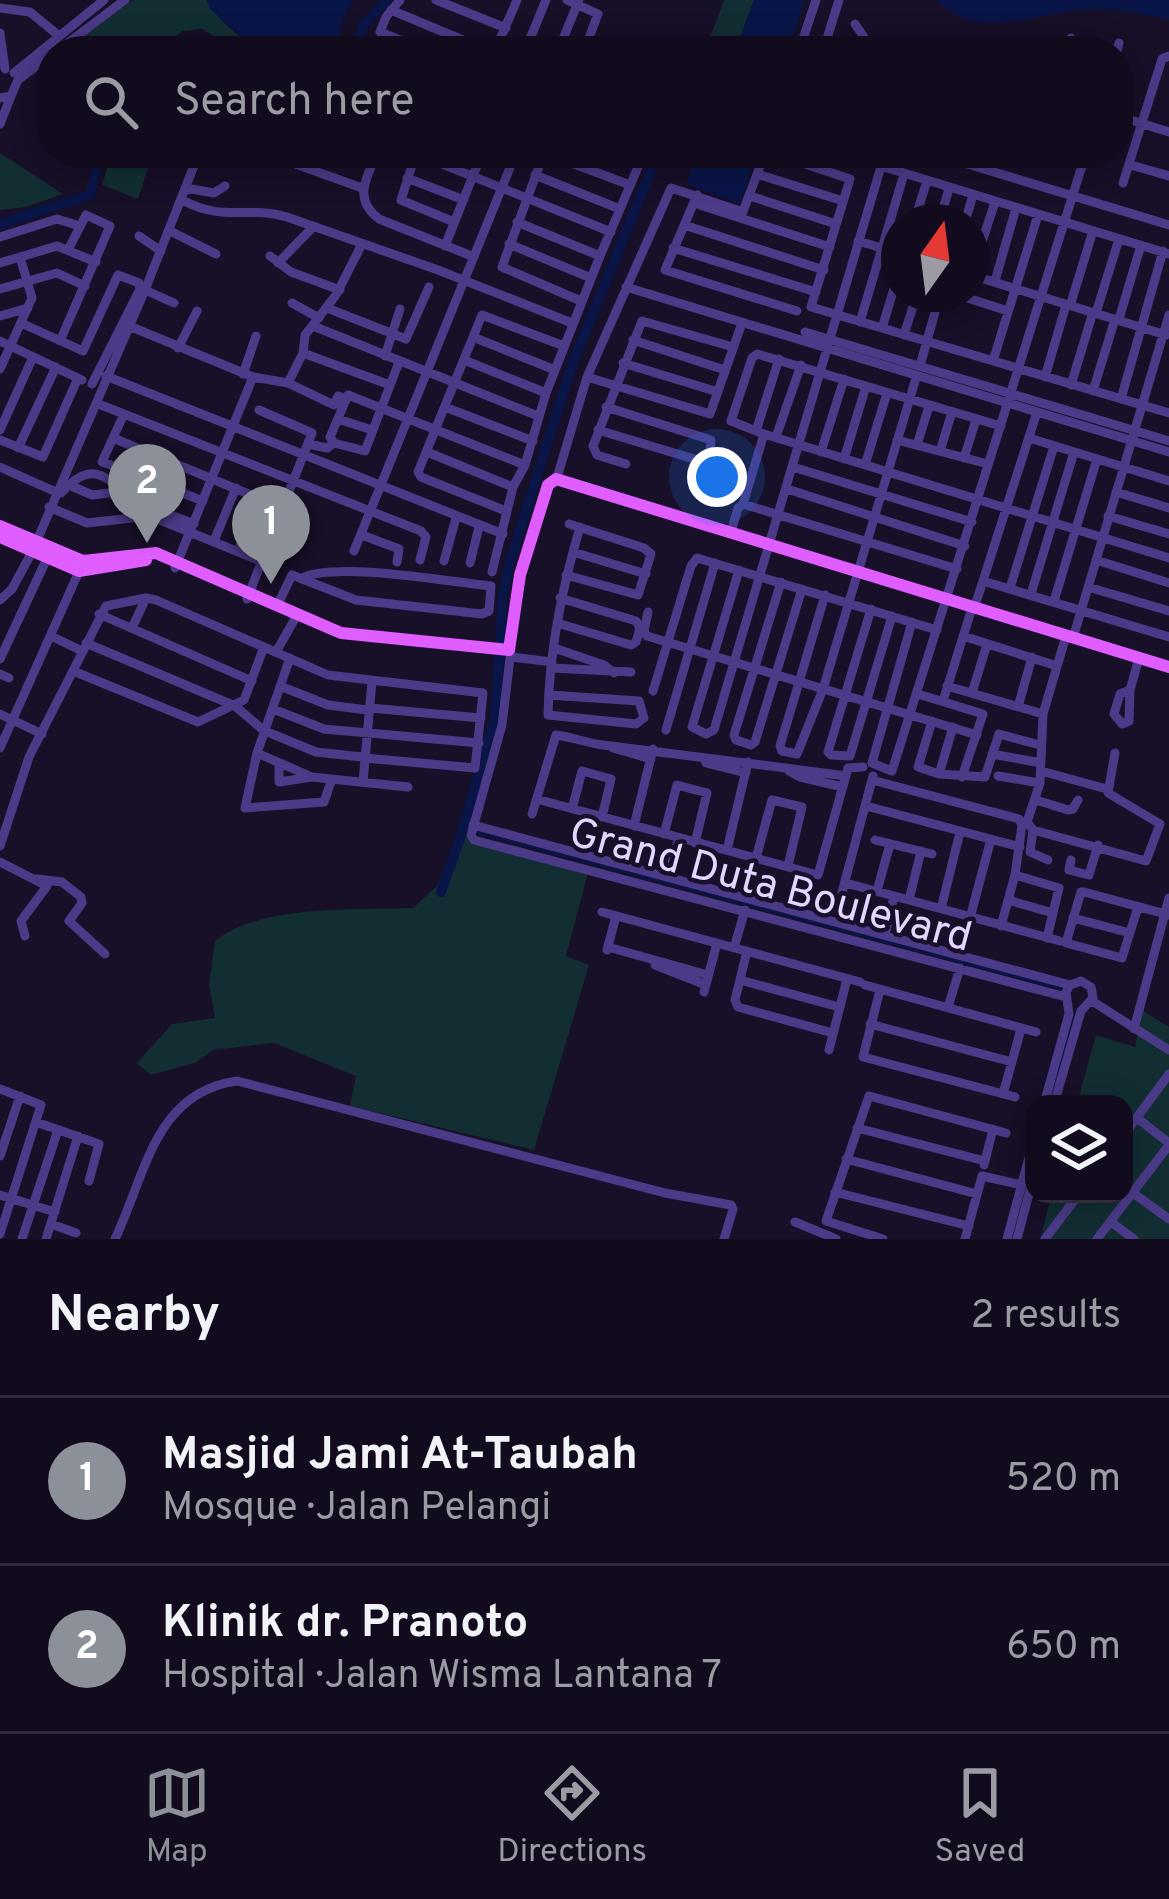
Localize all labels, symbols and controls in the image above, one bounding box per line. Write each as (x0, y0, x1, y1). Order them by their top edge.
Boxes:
search box (36, 36, 1133, 168)
icon: search (78, 69, 144, 135)
text: Search here (174, 74, 414, 131)
north arrow (881, 204, 989, 312)
pin: 2 (108, 444, 186, 543)
your location (687, 447, 747, 507)
pin: 1 (232, 485, 310, 584)
street label: Grand Duta Boulevard (563, 808, 977, 967)
map controls (1025, 1095, 1133, 1203)
button: layers (1025, 1095, 1133, 1203)
text: Nearby (48, 1285, 220, 1350)
text: 2 results (970, 1293, 1121, 1342)
text: Masjid Jami At-Taubah (162, 1428, 638, 1485)
text: 1 (79, 1456, 95, 1505)
text: 520 m (1006, 1456, 1121, 1505)
text: Mosque · Jalan Pelangi (162, 1485, 551, 1534)
text: Klinik dr. Pranoto (162, 1596, 528, 1653)
text: 2 (75, 1624, 99, 1673)
text: 650 m (1006, 1624, 1121, 1673)
text: Hospital · Jalan Wisma Lantana 7 (162, 1653, 722, 1702)
tab: Map (144, 1760, 210, 1874)
tab: Directions (497, 1760, 647, 1874)
tab: Saved (935, 1760, 1025, 1874)

